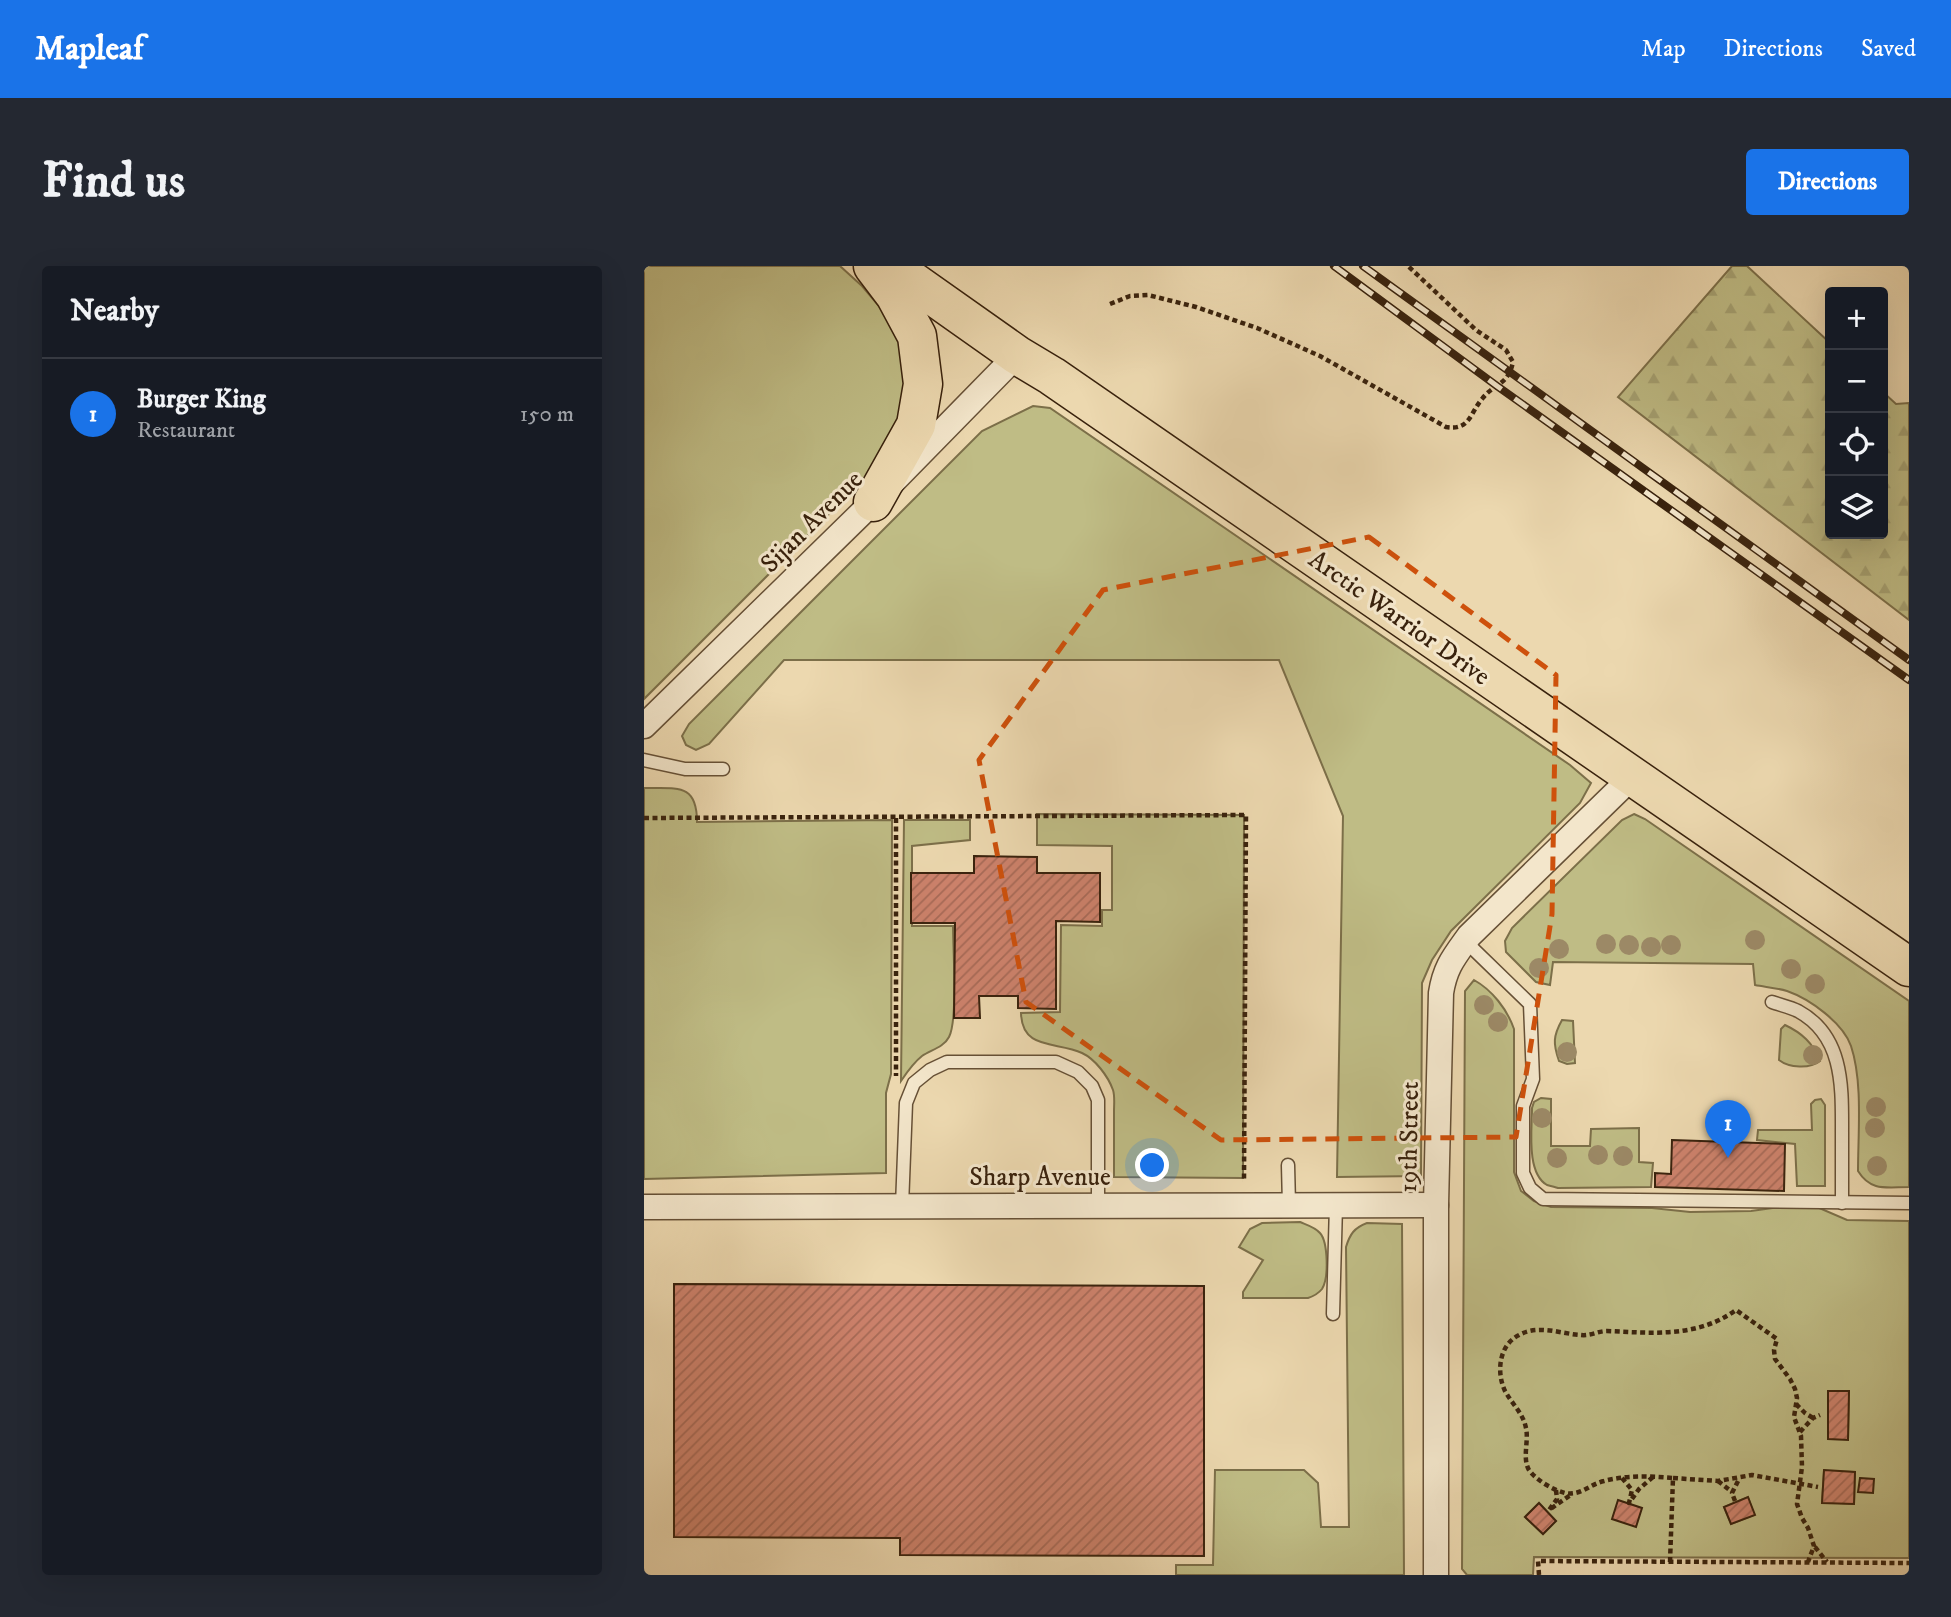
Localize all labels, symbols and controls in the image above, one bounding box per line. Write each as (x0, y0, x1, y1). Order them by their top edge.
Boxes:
text: Mapleaf (35, 29, 144, 70)
text: Map (1641, 34, 1686, 64)
text: Directions (1724, 34, 1823, 64)
text: Saved (1861, 34, 1916, 64)
button: Directions (1746, 149, 1909, 215)
text: Find us (42, 151, 185, 213)
map controls (1825, 287, 1888, 539)
button: + (1825, 287, 1888, 350)
text: Nearby (70, 293, 159, 330)
button: − (1825, 350, 1888, 413)
text: Burger King (137, 383, 266, 416)
text: 1 (89, 400, 97, 429)
text: 150 m (520, 400, 574, 429)
button: locate (1825, 413, 1888, 476)
text: Restaurant (137, 416, 235, 445)
street label: Sijan Avenue (754, 464, 870, 580)
button: layers (1825, 476, 1888, 539)
street label: Arctic Warrior Drive (1302, 543, 1496, 693)
street label: 19th Street (1392, 1081, 1427, 1193)
pin: 1 (1705, 1100, 1751, 1158)
your location (1135, 1148, 1169, 1182)
street label: Sharp Avenue (969, 1161, 1111, 1194)

